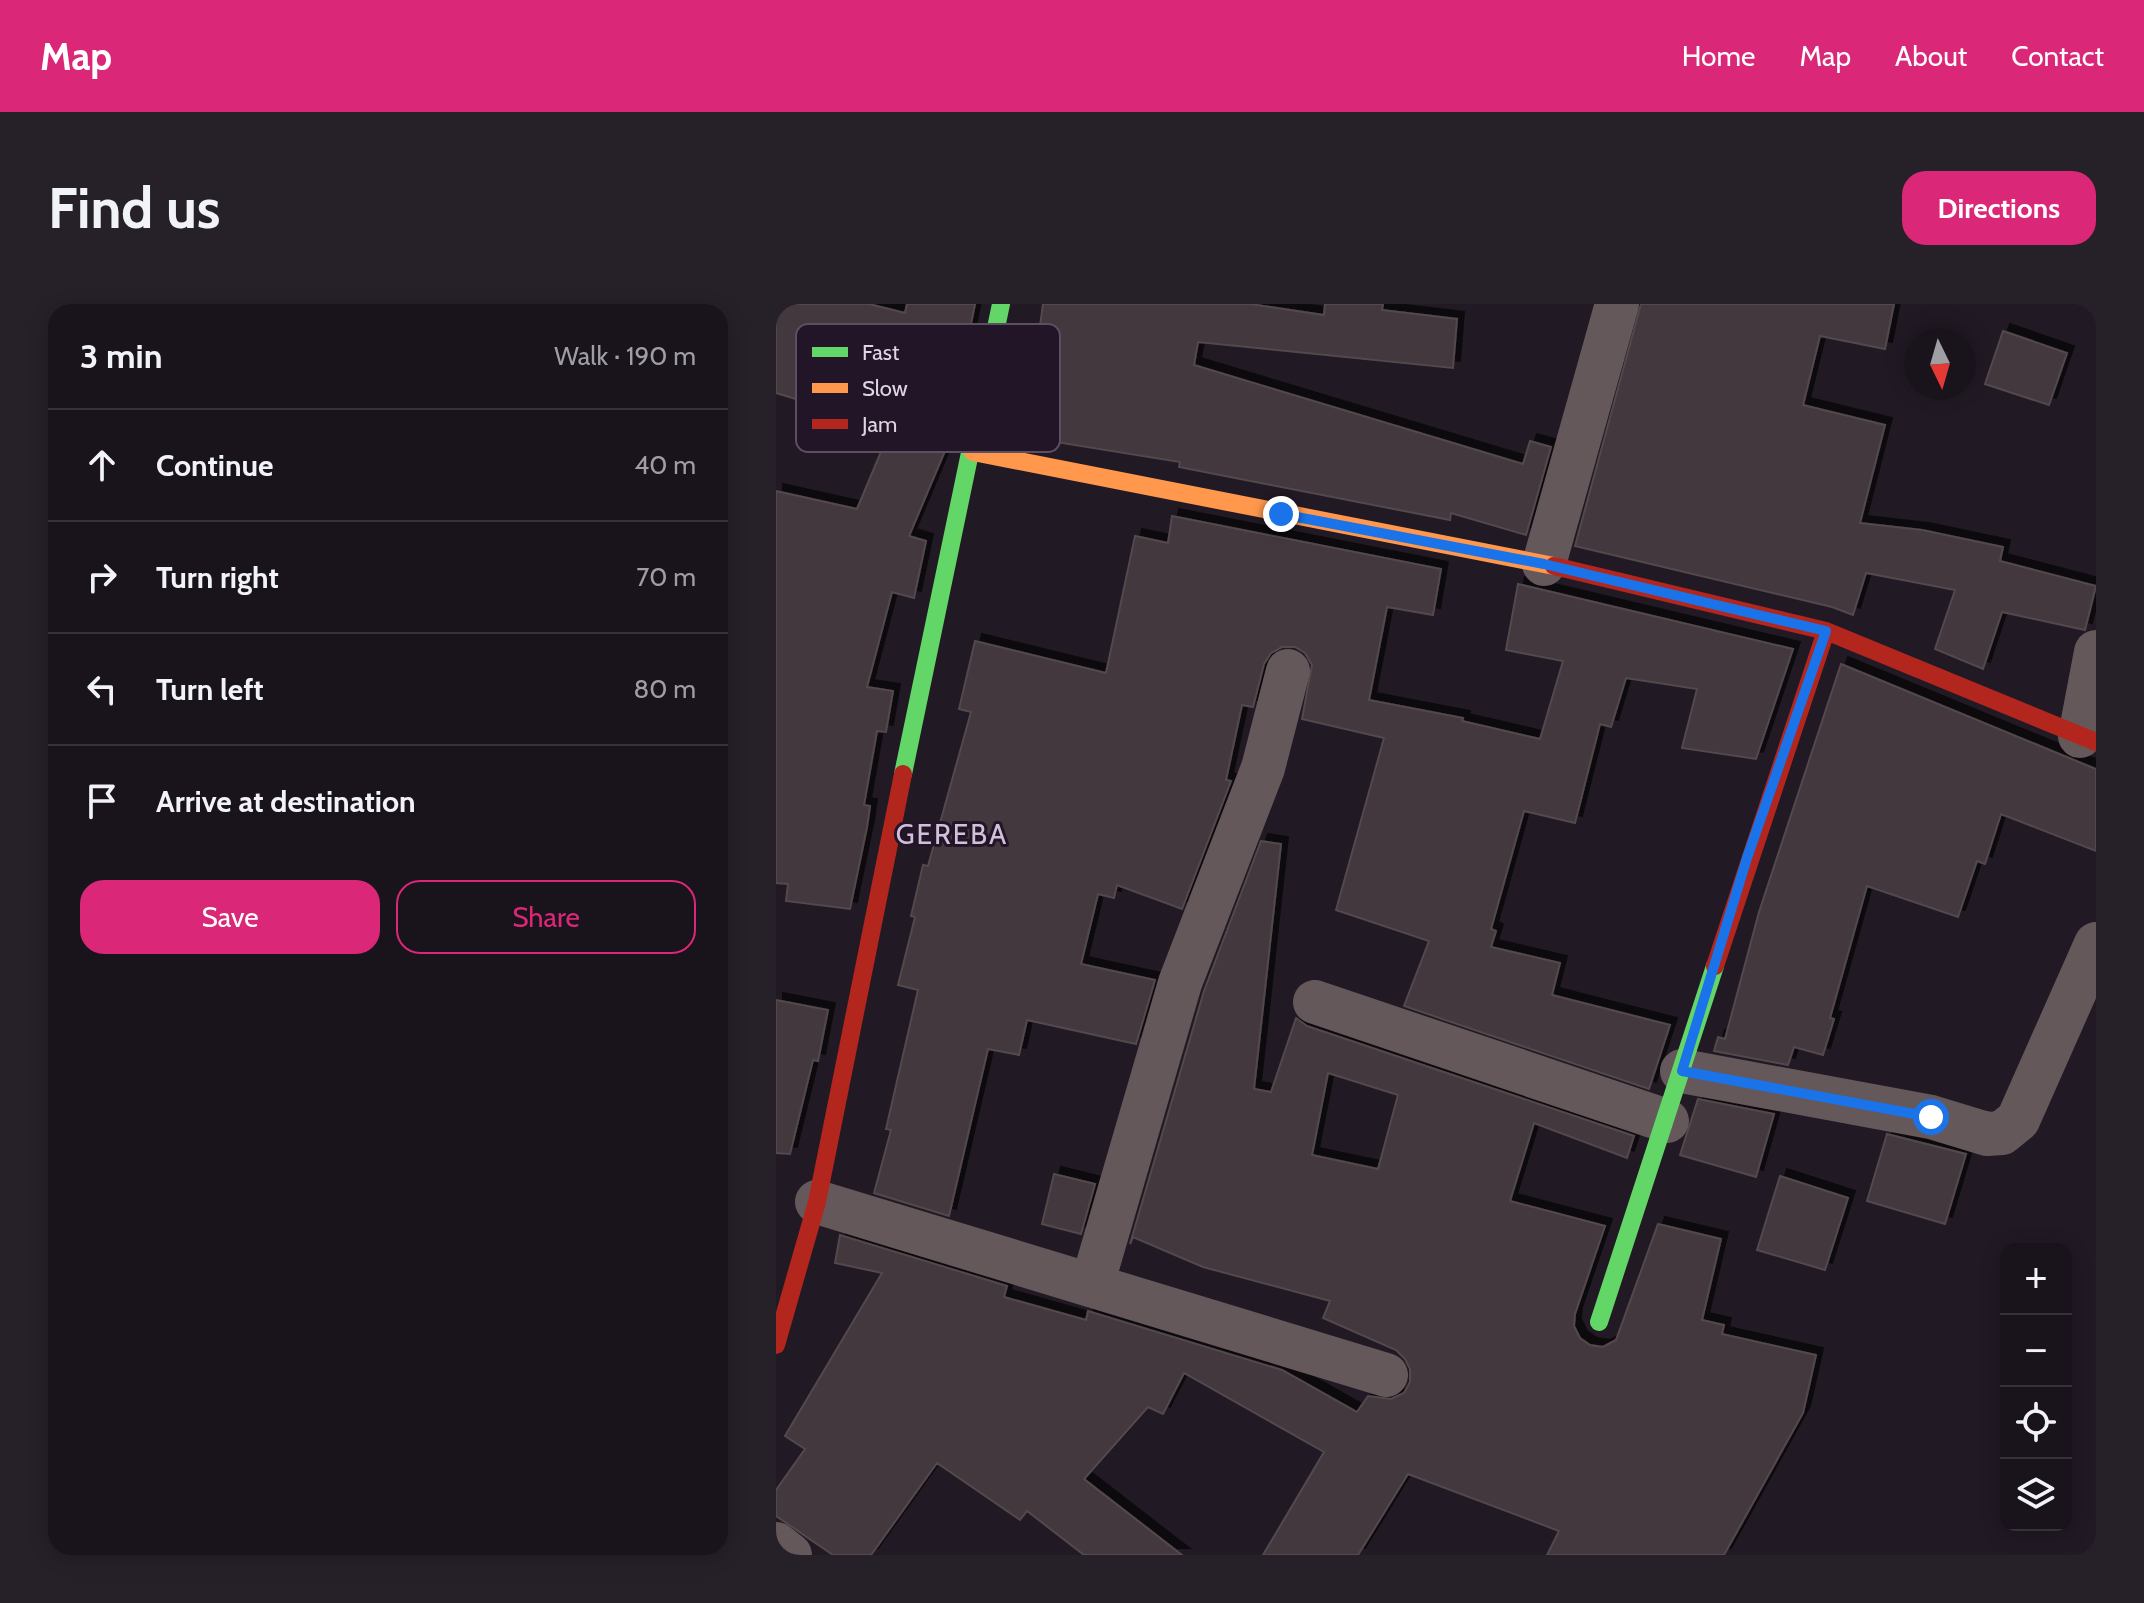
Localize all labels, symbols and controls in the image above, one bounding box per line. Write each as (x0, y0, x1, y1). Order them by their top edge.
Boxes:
text: Map (40, 33, 112, 80)
text: Home (1682, 39, 1755, 73)
text: Map (1799, 39, 1851, 73)
text: About (1895, 39, 1967, 73)
text: Contact (2011, 39, 2104, 73)
button: Directions (1902, 171, 2096, 245)
text: Find us (48, 174, 221, 242)
legend (796, 324, 1060, 452)
north arrow (1904, 328, 1976, 400)
text: 3 min (80, 335, 162, 377)
text: Fast (862, 339, 900, 366)
text: Walk · 190 m (554, 340, 696, 372)
text: Slow (862, 375, 908, 402)
text: Jam (861, 411, 897, 438)
icon: ahead (80, 443, 124, 487)
text: Continue (156, 447, 273, 484)
text: 40 m (634, 449, 696, 481)
route end (1263, 496, 1299, 532)
icon: right (80, 555, 124, 599)
text: Turn right (156, 559, 279, 596)
text: 70 m (636, 561, 696, 593)
icon: left (80, 667, 124, 711)
text: Turn left (156, 671, 264, 708)
text: 80 m (633, 673, 696, 705)
icon: arrive (80, 779, 124, 823)
text: Arrive at destination (156, 783, 416, 820)
district label: GEREBA (896, 817, 1008, 851)
button: Save (80, 880, 380, 954)
button: Share (396, 880, 696, 954)
route start (1913, 1099, 1949, 1135)
map controls (2000, 1243, 2072, 1531)
button: + (2000, 1243, 2072, 1315)
button: − (2000, 1315, 2072, 1387)
button: locate (2000, 1387, 2072, 1459)
button: layers (2000, 1459, 2072, 1531)

